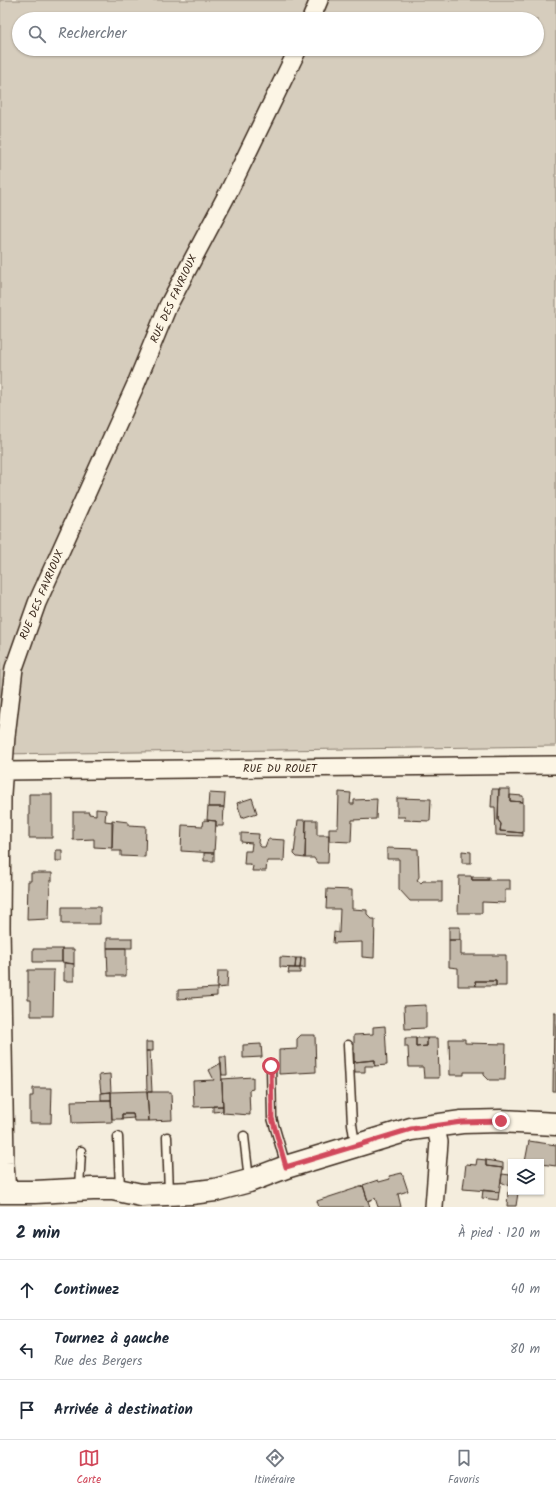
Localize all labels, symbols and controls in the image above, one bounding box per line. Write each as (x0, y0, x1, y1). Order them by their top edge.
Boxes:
search box (12, 12, 544, 56)
text: Rechercher (58, 22, 126, 46)
icon: search (26, 23, 48, 45)
street label: RUE DES FAVRIOUX (146, 252, 202, 346)
street label: RUE DES FAVRIOUX (15, 547, 69, 643)
street label: RUE DU ROUET (243, 760, 318, 778)
route start (262, 1057, 280, 1075)
route end (492, 1112, 510, 1130)
map controls (508, 1159, 544, 1195)
button: layers (508, 1159, 544, 1195)
text: 2 min (16, 1220, 60, 1247)
text: À pied · 120 m (458, 1223, 540, 1244)
text: Continuez (54, 1278, 119, 1302)
icon: ahead (16, 1279, 38, 1301)
text: 40 m (511, 1279, 540, 1300)
text: Tournez à gauche (54, 1327, 169, 1351)
icon: left (16, 1339, 38, 1361)
text: 80 m (510, 1339, 540, 1360)
text: Rue des Bergers (54, 1351, 142, 1372)
text: Arrivée à destination (54, 1398, 193, 1422)
icon: arrive (16, 1399, 38, 1421)
tab: Carte (76, 1447, 101, 1489)
tab: Itinéraire (254, 1447, 295, 1489)
tab: Favoris (448, 1447, 480, 1489)

